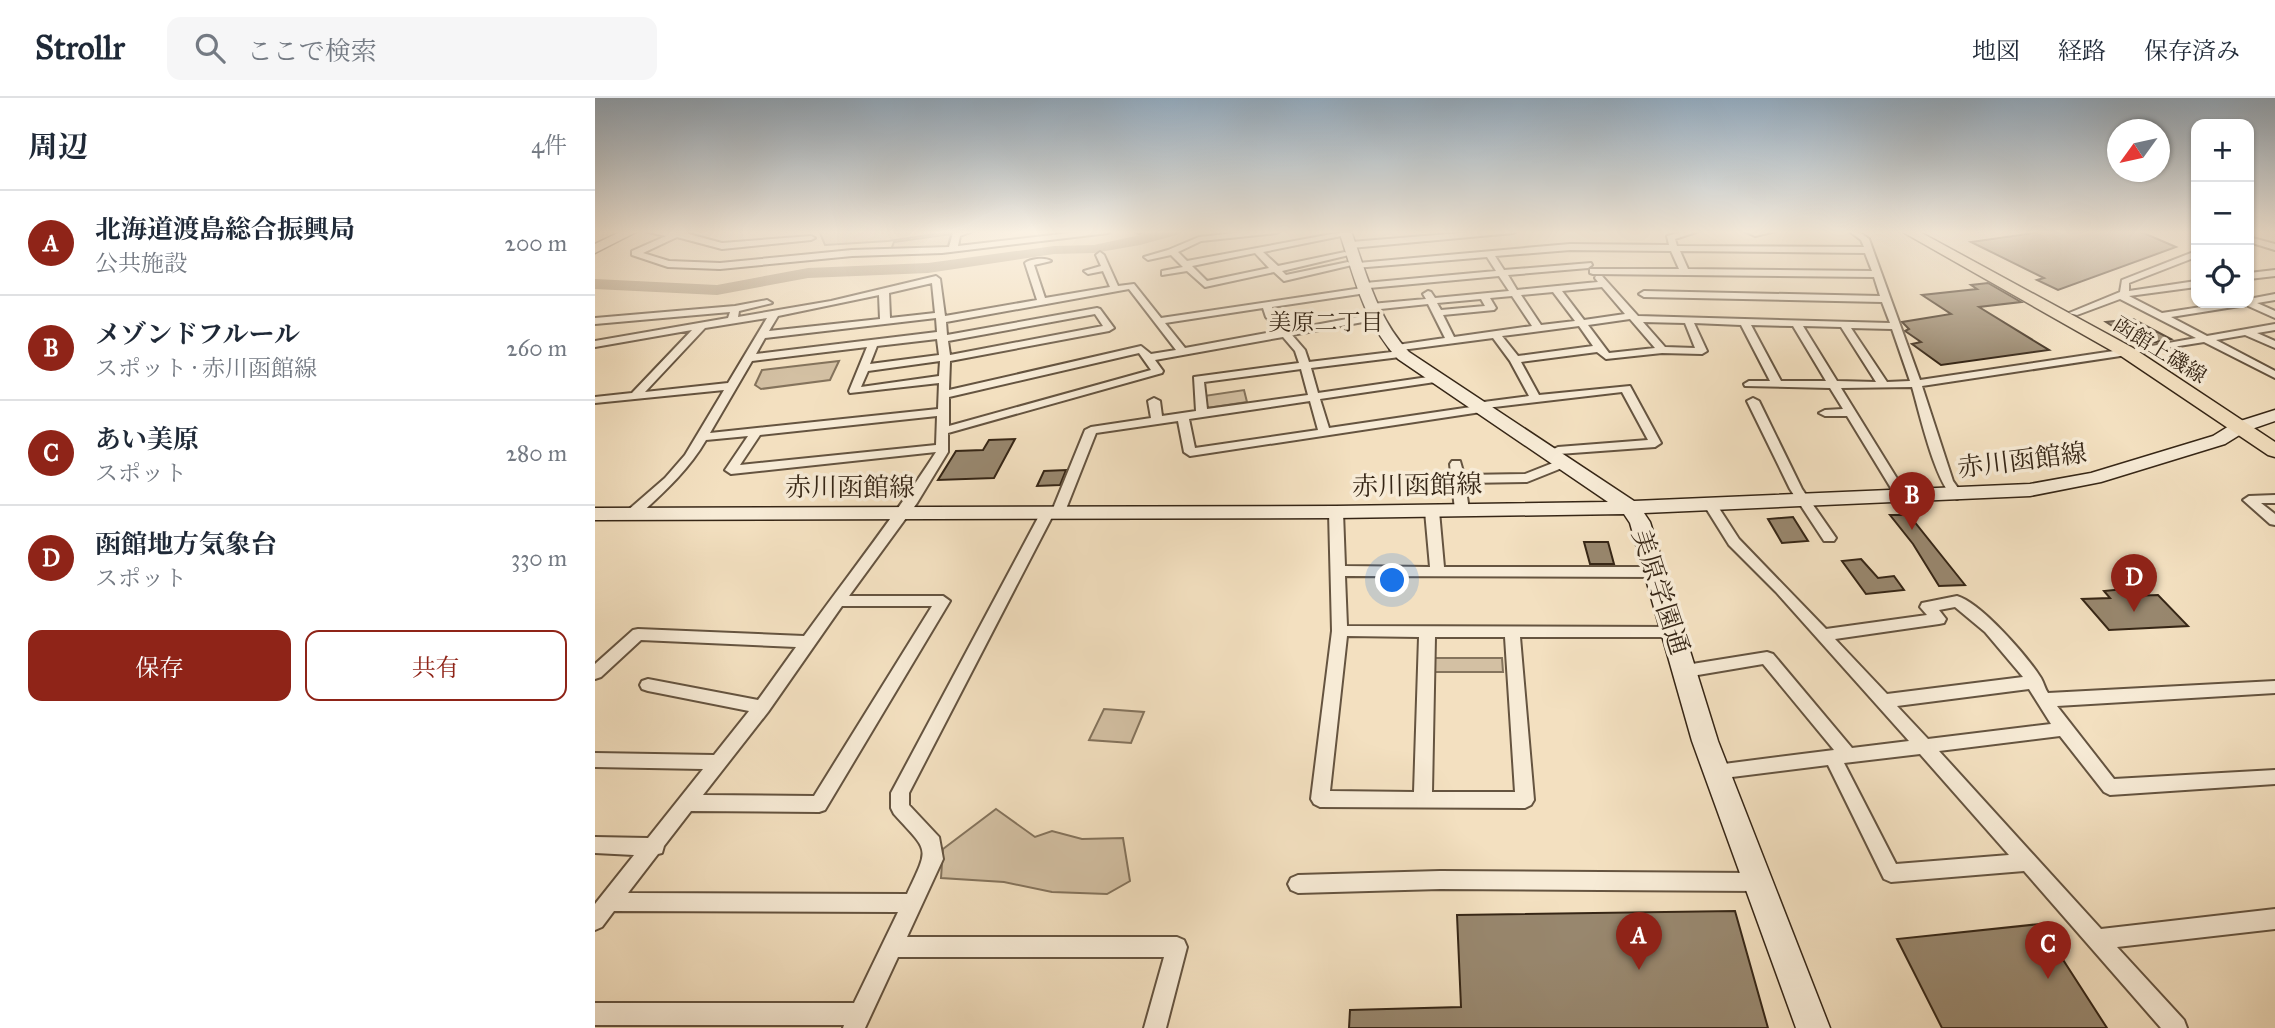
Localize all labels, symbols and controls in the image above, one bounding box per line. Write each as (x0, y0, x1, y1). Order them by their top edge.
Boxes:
search box (167, 17, 657, 80)
text: Strollr (35, 28, 125, 68)
icon: search (191, 29, 229, 67)
text: ここで検索 (247, 35, 377, 67)
text: 地図 (1972, 36, 2020, 66)
text: 経路 (2058, 36, 2106, 66)
text: 保存済み (2144, 36, 2240, 66)
north arrow (2107, 119, 2170, 182)
map controls (2191, 119, 2254, 308)
button: + (2191, 119, 2254, 182)
text: 周辺 (28, 129, 88, 165)
text: 4件 (531, 131, 567, 159)
button: − (2191, 182, 2254, 245)
text: 北海道渡島総合振興局 (95, 213, 355, 245)
text: A (43, 229, 59, 257)
text: 200 m (505, 229, 567, 257)
button: locate (2191, 245, 2254, 308)
text: 公共施設 (95, 249, 187, 277)
district label: 美原二丁目 (1269, 308, 1384, 336)
street label: 函館上磯線 (2109, 311, 2211, 389)
text: メゾンドフルール (95, 318, 300, 350)
text: B (43, 334, 59, 362)
text: 260 m (506, 334, 567, 362)
text: スポット · 赤川函館線 (95, 354, 317, 382)
text: あい美原 (95, 423, 199, 455)
street label: 赤川函館線 (1956, 436, 2088, 484)
text: C (43, 439, 59, 467)
text: 280 m (506, 439, 567, 467)
text: スポット (95, 459, 187, 487)
street label: 赤川函館線 (1352, 468, 1482, 502)
street label: 赤川函館線 (785, 471, 915, 503)
pin: B (1889, 472, 1935, 530)
street label: 美原学園通 (1626, 525, 1696, 659)
text: 函館地方気象台 (95, 528, 277, 560)
text: D (42, 544, 60, 572)
text: 330 m (511, 544, 567, 572)
pin: D (2111, 554, 2157, 612)
your location (1375, 563, 1409, 597)
text: スポット (95, 564, 187, 592)
button: 保存 (28, 630, 291, 701)
button: 共有 (305, 630, 567, 701)
pin: A (1616, 912, 1662, 970)
pin: C (2025, 921, 2071, 979)

